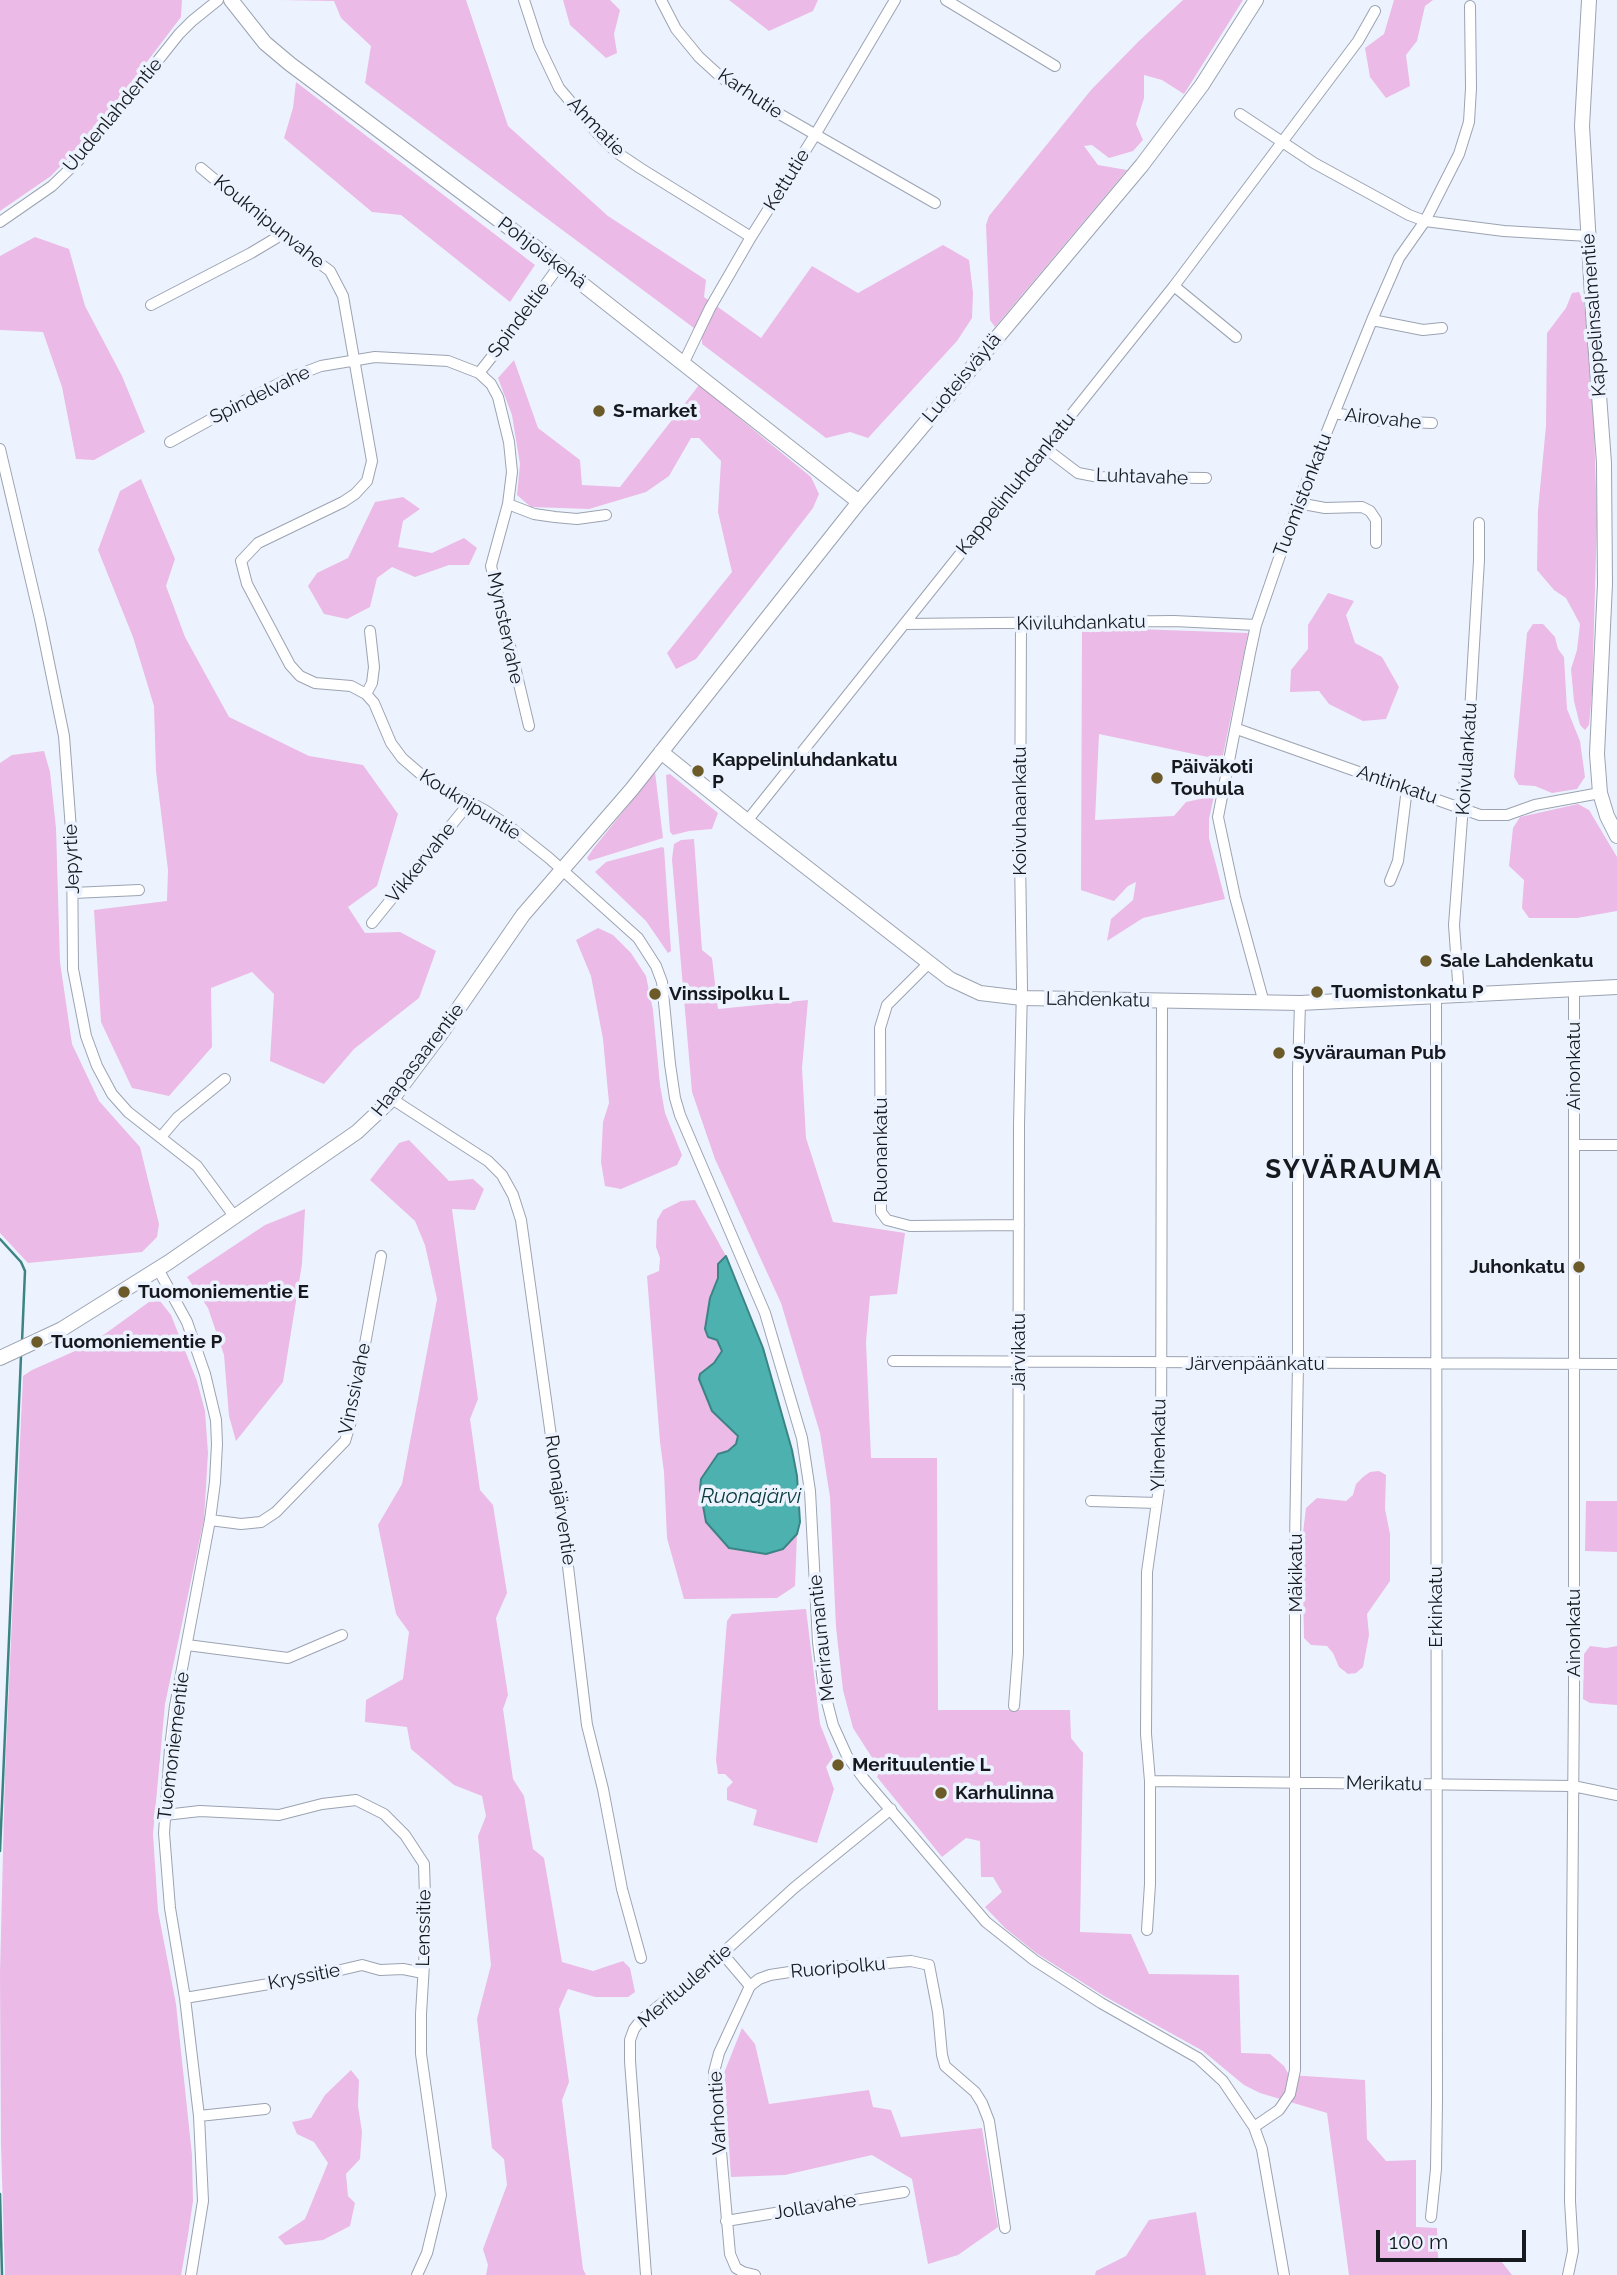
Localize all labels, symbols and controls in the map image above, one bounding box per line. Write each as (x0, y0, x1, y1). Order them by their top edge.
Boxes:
street label: Uudenlahdentie (59, 53, 167, 177)
street label: Karhutie (713, 64, 787, 124)
street label: Ahmatie (562, 93, 630, 161)
street label: Kettutie (759, 145, 815, 215)
street label: Kouknipunvahe (209, 170, 329, 274)
street label: Pohjoiskehä (493, 212, 591, 294)
street label: Kappelinsalmentie (1577, 233, 1611, 397)
street label: Spindeltie (483, 278, 555, 362)
street label: Luoteisväylä (918, 329, 1006, 427)
street label: Spindelvahe (206, 361, 314, 429)
place label: S-market (613, 400, 697, 422)
marker: S-market (591, 403, 607, 419)
street label: Airovahe (1344, 404, 1422, 434)
street label: Kappelinluhdankatu (952, 408, 1080, 560)
street label: Tuomistonkatu (1269, 430, 1337, 560)
street label: Luhtavahe (1096, 464, 1188, 490)
street label: Mynstervahe (482, 570, 528, 686)
street label: Kiviluhdankatu (1016, 610, 1146, 636)
street label: Koivulankatu (1452, 702, 1482, 816)
street label: Koivuhaankatu (1009, 746, 1031, 876)
place label: Kappelinluhdankatu P (712, 749, 898, 793)
place label: Päiväkoti Touhula (1171, 756, 1253, 800)
street label: Antinkatu (1354, 761, 1440, 809)
marker: Kappelinluhdankatu P (690, 763, 706, 779)
street label: Kouknipuntie (415, 765, 525, 845)
marker: Päiväkoti Touhula (1149, 770, 1165, 786)
street label: Vikkervahe (382, 818, 460, 908)
street label: Jepyrtie (59, 824, 85, 894)
place label: Sale Lahdenkatu (1440, 950, 1593, 972)
marker: Sale Lahdenkatu (1418, 953, 1434, 969)
place label: Tuomistonkatu P (1331, 981, 1484, 1003)
place label: Vinssipolku L (669, 983, 789, 1005)
marker: Tuomistonkatu P (1309, 984, 1325, 1000)
marker: Vinssipolku L (647, 986, 663, 1002)
street label: Lahdenkatu (1046, 988, 1150, 1012)
street label: Haapasaarentie (367, 999, 469, 1121)
street label: Ainonkatu (1563, 1022, 1585, 1110)
place label: Syvärauman Pub (1293, 1042, 1446, 1064)
marker: Syvärauman Pub (1271, 1045, 1287, 1061)
street label: Ruonankatu (870, 1097, 892, 1203)
district label: SYVÄRAUMA (1266, 1154, 1442, 1186)
place label: Juhonkatu (1469, 1256, 1565, 1278)
marker: Juhonkatu (1571, 1259, 1587, 1275)
place label: Tuomoniementie E (138, 1281, 309, 1303)
marker: Tuomoniementie E (116, 1284, 132, 1300)
street label: Järvikatu (1008, 1313, 1030, 1391)
place label: Tuomoniementie P (51, 1331, 222, 1353)
marker: Tuomoniementie P (29, 1334, 45, 1350)
street label: Vinssivahe (334, 1341, 376, 1437)
street label: Järvenpäänkatu (1185, 1353, 1325, 1375)
street label: Ylinenkatu (1147, 1398, 1171, 1492)
street label: Ruonajärventie (540, 1433, 580, 1567)
water label: Ruonajärvi (701, 1484, 801, 1510)
street label: Mäkikatu (1285, 1533, 1307, 1613)
street label: Erkinkatu (1425, 1566, 1447, 1648)
street label: Meriraumantie (804, 1574, 840, 1702)
street label: Ainonkatu (1563, 1589, 1585, 1677)
street label: Tuomoniementie (154, 1671, 194, 1821)
place label: Merituulentie L (852, 1754, 991, 1776)
marker: Merituulentie L (830, 1757, 846, 1773)
street label: Merikatu (1346, 1772, 1422, 1796)
place label: Karhulinna (955, 1782, 1054, 1804)
marker: Karhulinna (933, 1785, 949, 1801)
street label: Lenssitie (412, 1889, 436, 1967)
street label: Merituulentie (634, 1939, 736, 2033)
street label: Ruoripolku (790, 1952, 886, 1984)
street label: Kryssitie (266, 1959, 342, 1995)
street label: Varhontie (704, 2070, 732, 2156)
street label: Jollavahe (772, 2189, 858, 2225)
scale bar (1379, 2216, 1530, 2260)
text: 100 m (1389, 2229, 1448, 2254)

